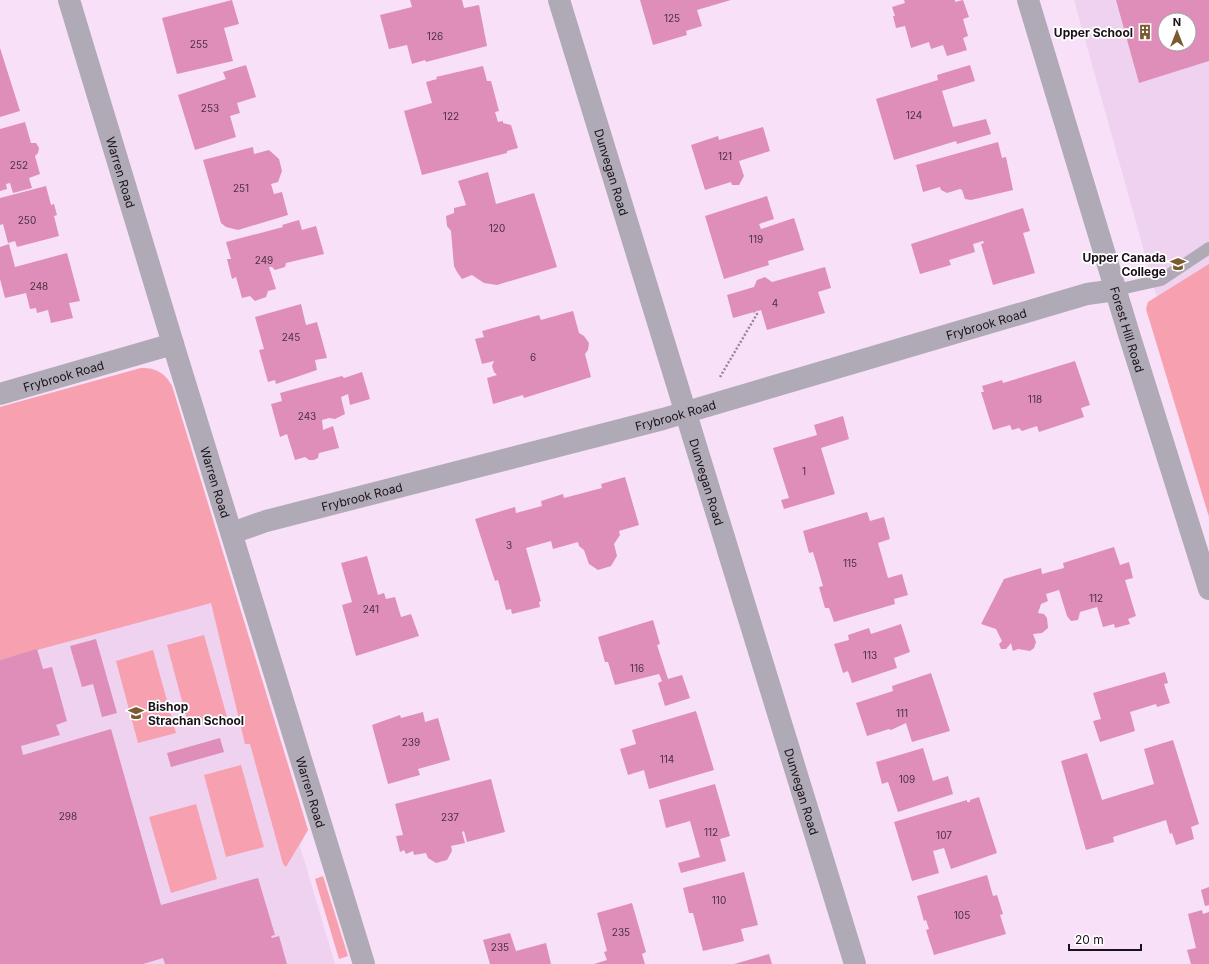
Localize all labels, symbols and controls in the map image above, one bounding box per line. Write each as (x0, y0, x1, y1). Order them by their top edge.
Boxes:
house number: 125 (664, 12, 680, 24)
north arrow (1157, 12, 1197, 52)
text: N (1173, 15, 1181, 29)
building icon: Upper School (1136, 23, 1154, 41)
place label: Upper School (1054, 25, 1133, 40)
house number: 126 (427, 30, 443, 42)
house number: 255 (190, 38, 208, 50)
house number: 253 (201, 102, 219, 114)
house number: 124 (906, 109, 922, 121)
house number: 122 (443, 110, 459, 122)
street label: Dunvegan Road (591, 127, 632, 217)
street label: Warren Road (103, 135, 139, 210)
house number: 121 (718, 150, 732, 162)
house number: 252 (10, 159, 28, 171)
house number: 251 (233, 182, 249, 194)
house number: 250 (18, 214, 36, 226)
house number: 120 (489, 222, 505, 234)
house number: 119 (749, 233, 763, 245)
place label: Upper Canada College (1082, 250, 1166, 279)
house number: 249 (255, 254, 273, 266)
school or university icon: Upper Canada College (1169, 255, 1187, 273)
house number: 248 (30, 280, 48, 292)
street label: Forest Hill Road (1107, 285, 1148, 374)
house number: 4 (772, 297, 778, 309)
street label: Frybrook Road (944, 305, 1028, 343)
house number: 245 (282, 331, 300, 343)
house number: 6 (530, 351, 536, 363)
street label: Frybrook Road (21, 357, 105, 394)
house number: 118 (1028, 393, 1042, 405)
street label: Frybrook Road (633, 396, 718, 433)
house number: 243 (298, 410, 316, 422)
street label: Dunvegan Road (687, 437, 727, 527)
street label: Warren Road (198, 445, 234, 520)
house number: 1 (802, 465, 806, 477)
street label: Frybrook Road (320, 479, 404, 514)
house number: 3 (506, 539, 512, 551)
house number: 115 (843, 557, 857, 569)
house number: 112 (1089, 592, 1103, 604)
house number: 241 (363, 603, 379, 615)
house number: 113 (863, 649, 877, 661)
house number: 116 (630, 662, 644, 674)
place label: Bishop Strachan School (148, 699, 244, 728)
school or university icon: Bishop Strachan School (127, 704, 145, 722)
house number: 111 (896, 707, 908, 719)
house number: 239 (402, 736, 420, 748)
street label: Dunvegan Road (782, 746, 822, 837)
house number: 114 (660, 753, 674, 765)
street label: Warren Road (293, 755, 329, 829)
house number: 109 (899, 773, 915, 785)
house number: 298 (59, 810, 77, 822)
house number: 237 (441, 811, 459, 823)
house number: 112 (704, 826, 718, 838)
house number: 107 (936, 829, 952, 841)
house number: 110 (712, 894, 726, 906)
house number: 105 (954, 909, 970, 921)
house number: 235 (612, 926, 630, 938)
scale bar (1069, 926, 1141, 952)
text: 20 m (1075, 932, 1104, 947)
house number: 235 (491, 941, 509, 953)

